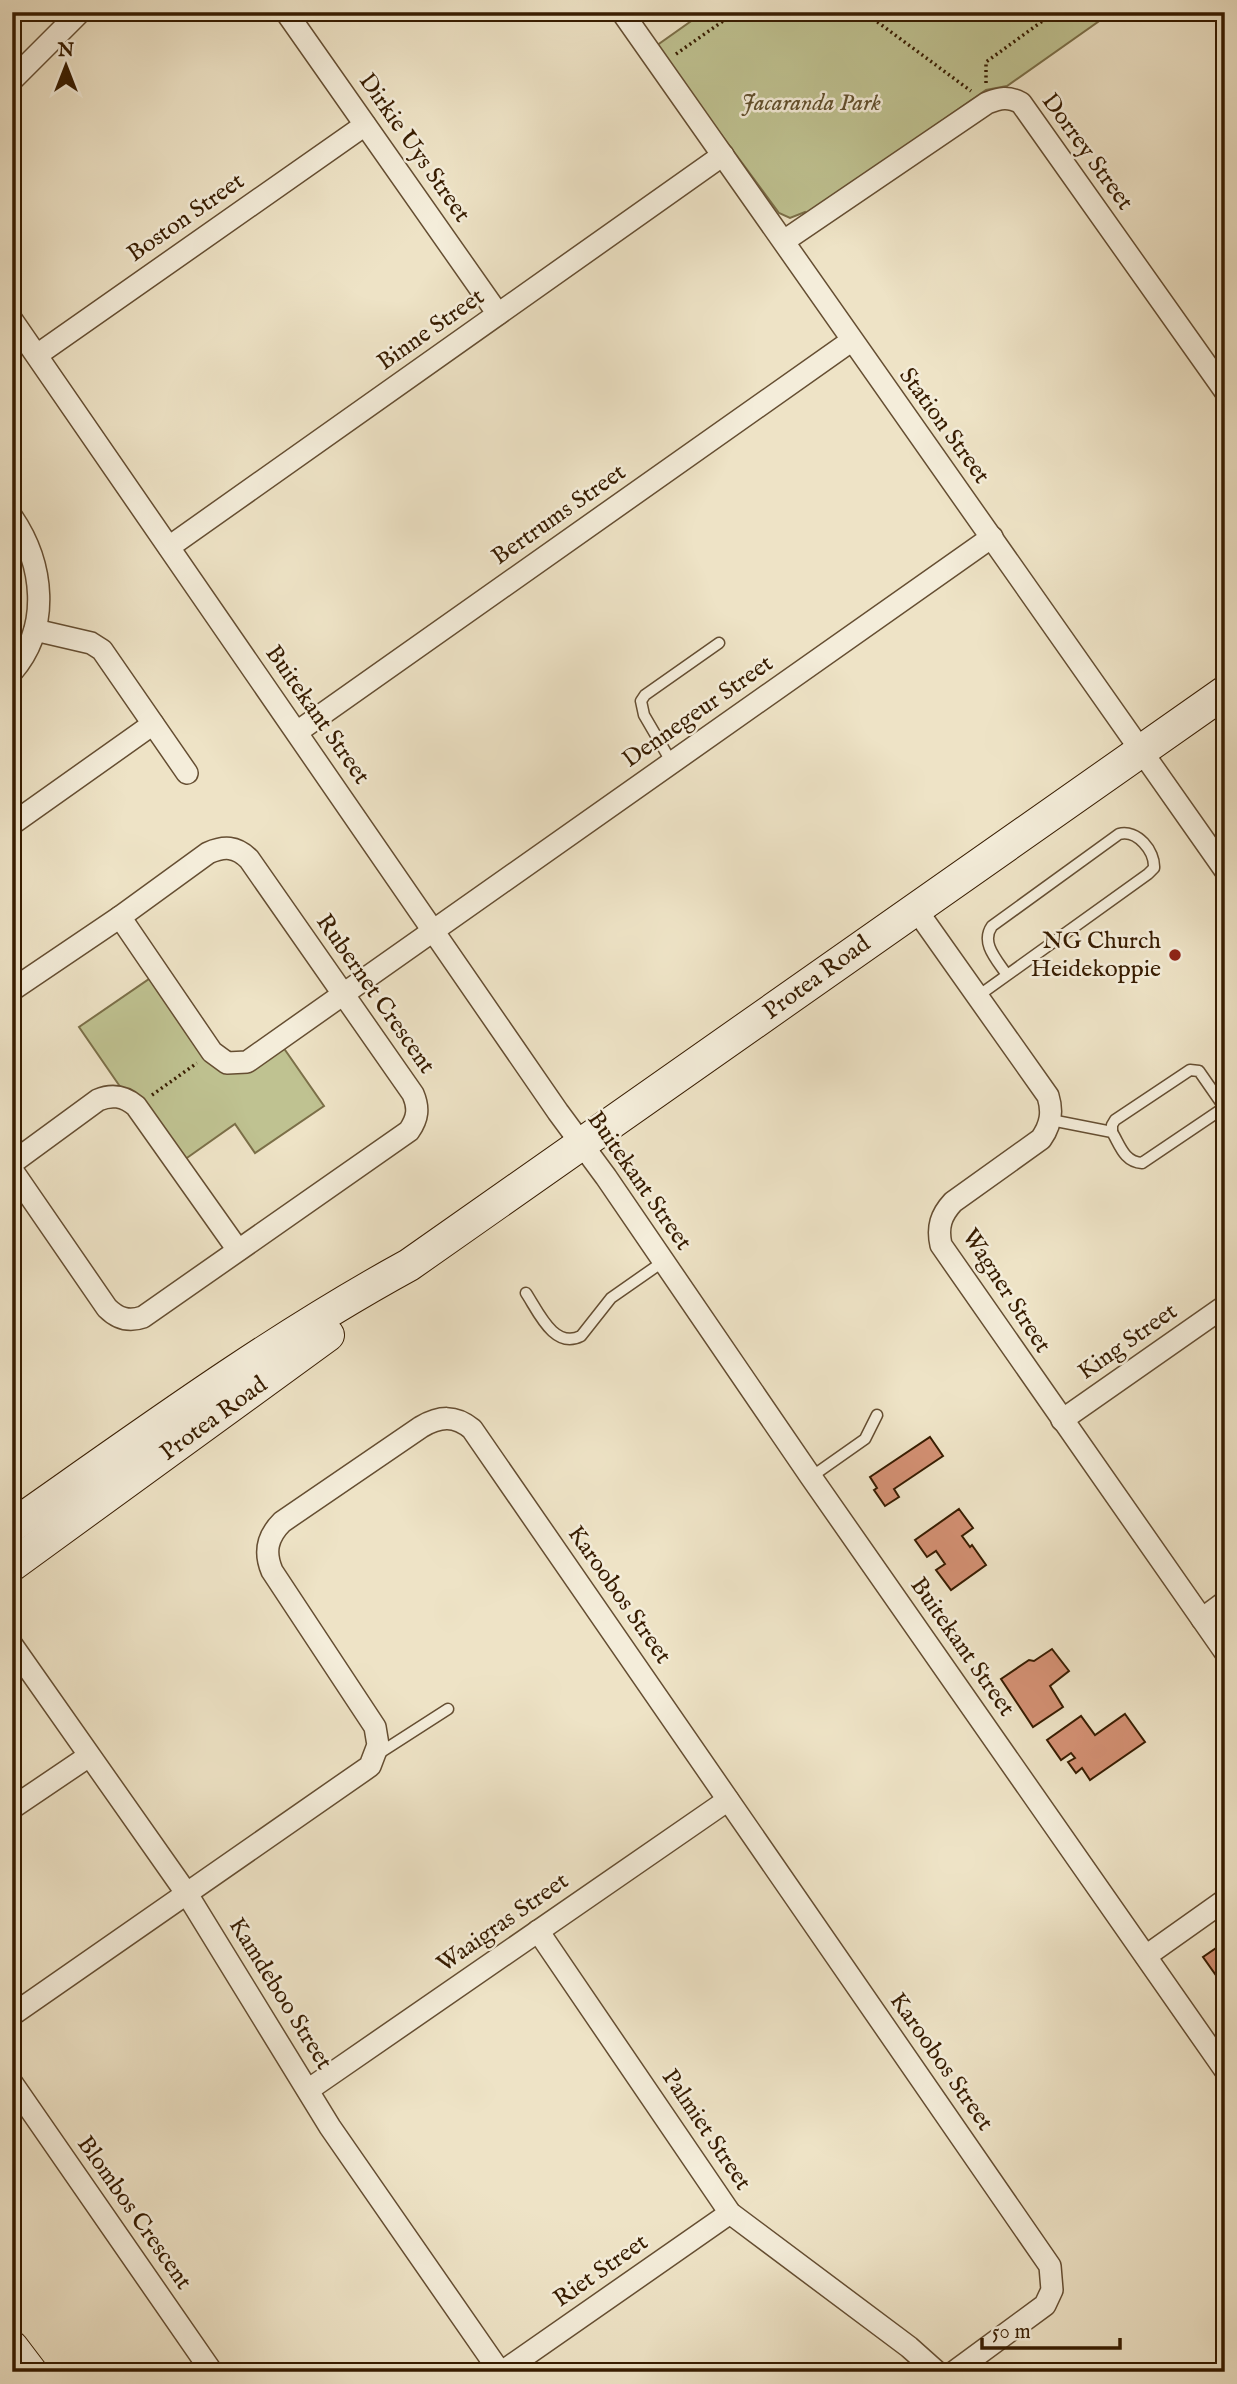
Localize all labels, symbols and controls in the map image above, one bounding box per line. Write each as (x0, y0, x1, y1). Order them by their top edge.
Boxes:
north arrow (32, 32, 102, 102)
text: N (57, 39, 75, 63)
street label: Dirkie Uys Street (351, 67, 477, 229)
street label: Dorrey Street (1034, 87, 1140, 217)
park label: Jacaranda Park (741, 88, 881, 119)
street label: Boston Street (121, 166, 251, 270)
street label: Binne Street (371, 282, 491, 378)
street label: Station Street (892, 362, 996, 490)
street label: Bertrums Street (486, 457, 632, 573)
street label: Buitekant Street (258, 639, 376, 791)
street label: Dennegeur Street (617, 649, 779, 775)
street label: Rubernet Crescent (308, 908, 442, 1080)
place label: NG Church Heidekoppie (1031, 926, 1161, 985)
street label: Protea Road (757, 929, 877, 1027)
marker: NG Church Heidekoppie (1167, 947, 1183, 963)
street label: Buitekant Street (580, 1105, 698, 1257)
street label: Wagner Street (954, 1223, 1058, 1359)
street label: King Street (1072, 1296, 1184, 1388)
street label: Protea Road (154, 1370, 274, 1468)
street label: Karoobos Street (560, 1520, 678, 1670)
street label: Buitekant Street (903, 1571, 1021, 1723)
street label: Waaigras Street (431, 1866, 575, 1980)
street label: Kamdeboo Street (221, 1912, 339, 2076)
street label: Karoobos Street (882, 1987, 1000, 2137)
street label: Palmiet Street (654, 2063, 758, 2197)
street label: Blombos Crescent (69, 2130, 199, 2296)
street label: Riet Street (548, 2227, 654, 2315)
scale bar (982, 2307, 1120, 2351)
text: 50 m (992, 2319, 1031, 2346)

